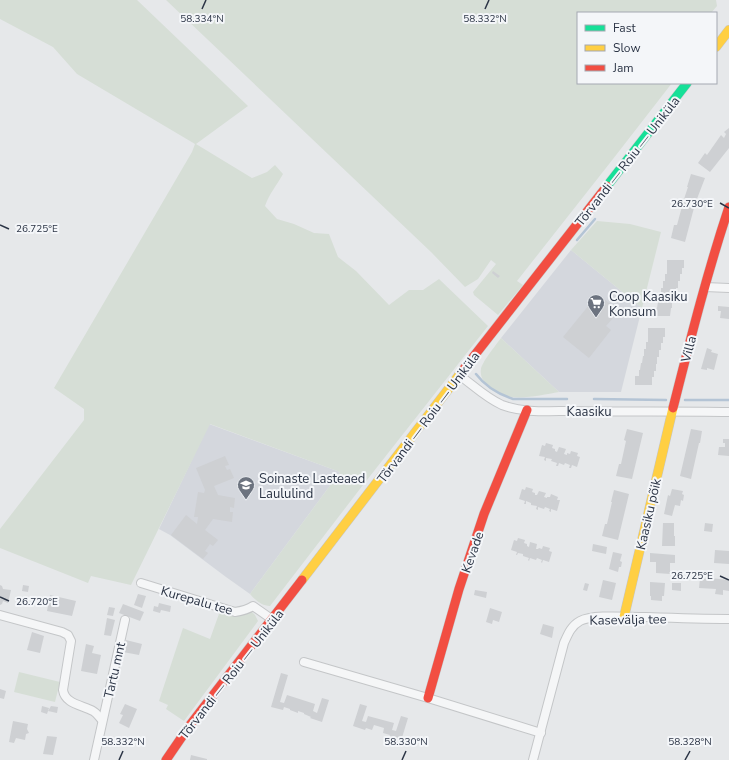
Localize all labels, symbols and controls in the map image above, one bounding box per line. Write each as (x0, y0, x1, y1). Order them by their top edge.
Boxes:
text: 58.334°N (180, 12, 224, 26)
text: 58.332°N (463, 12, 507, 26)
legend (577, 12, 717, 84)
text: Fast (613, 20, 636, 36)
text: Slow (613, 40, 641, 56)
text: Jam (612, 60, 634, 76)
street label: Tõrvandi — Roiu — Uniküla (571, 93, 684, 230)
text: 26.730°E (671, 197, 713, 211)
text: 26.725°E (16, 222, 58, 236)
place label: Coop Kaasiku Konsum (609, 288, 688, 321)
supermarket icon: Coop Kaasiku Konsum (586, 293, 606, 318)
street label: Villa (677, 334, 701, 365)
street label: Tõrvandi — Roiu — Uniküla (373, 348, 484, 487)
street label: Kaasiku (567, 403, 611, 421)
place label: Soinaste Lasteaed Laululind (259, 470, 365, 503)
school or university icon: Soinaste Lasteaed Laululind (236, 475, 256, 500)
street label: Kaasiku põik (632, 476, 666, 552)
street label: Kevade (457, 529, 488, 575)
text: 26.725°E (671, 569, 713, 583)
street label: Kurepalu tee (159, 582, 235, 620)
text: 26.720°E (16, 595, 58, 609)
street label: Tõrvandi — Roiu — Uniküla (175, 606, 288, 743)
street label: Kasevälja tee (589, 610, 667, 630)
street label: Tartu mnt (100, 640, 130, 700)
text: 58.332°N (101, 735, 145, 749)
text: 58.330°N (384, 735, 428, 749)
text: 58.328°N (668, 735, 712, 749)

